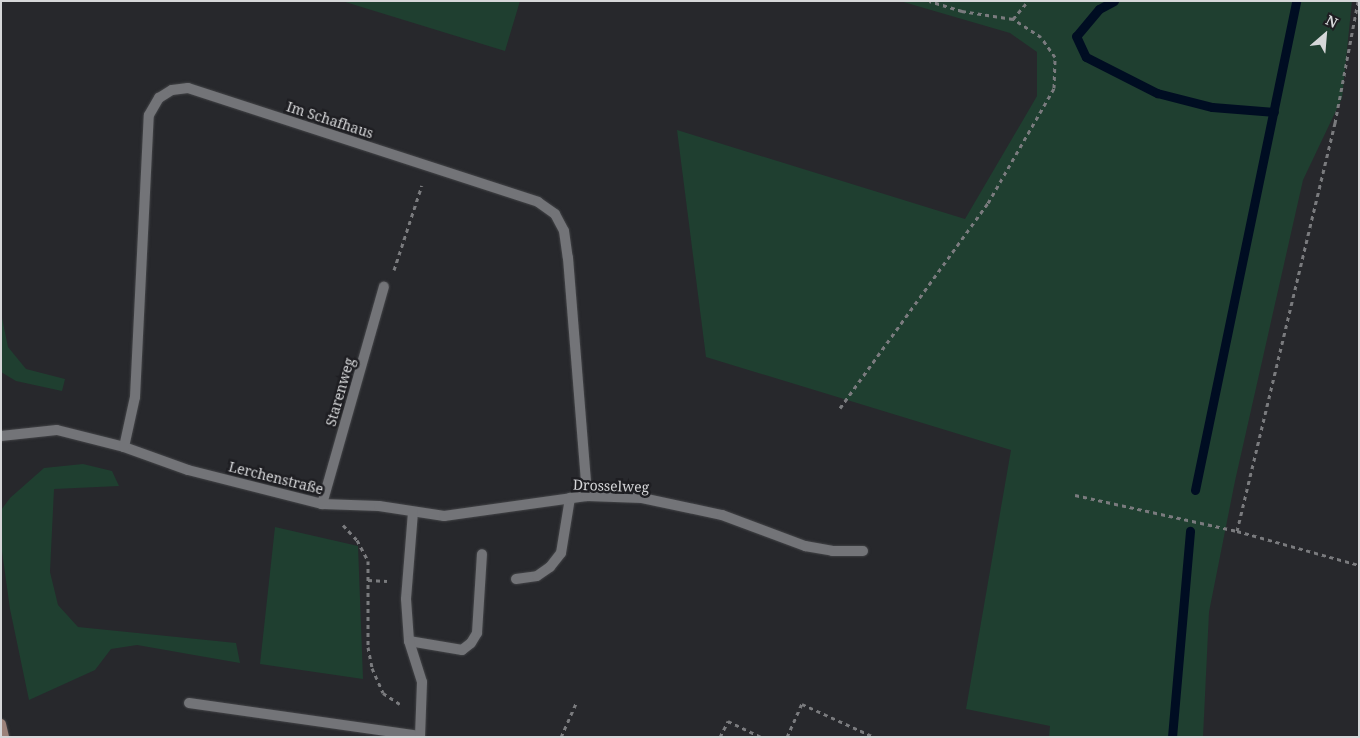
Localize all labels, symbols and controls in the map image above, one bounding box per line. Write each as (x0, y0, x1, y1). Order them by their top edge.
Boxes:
north arrow (1300, 10, 1350, 60)
text: N (1323, 10, 1341, 32)
street label: Im Schafhaus (284, 98, 376, 142)
street label: Starenweg (322, 356, 358, 428)
street label: Lerchenstraße (227, 458, 325, 498)
street label: Drosselweg (573, 476, 649, 496)

